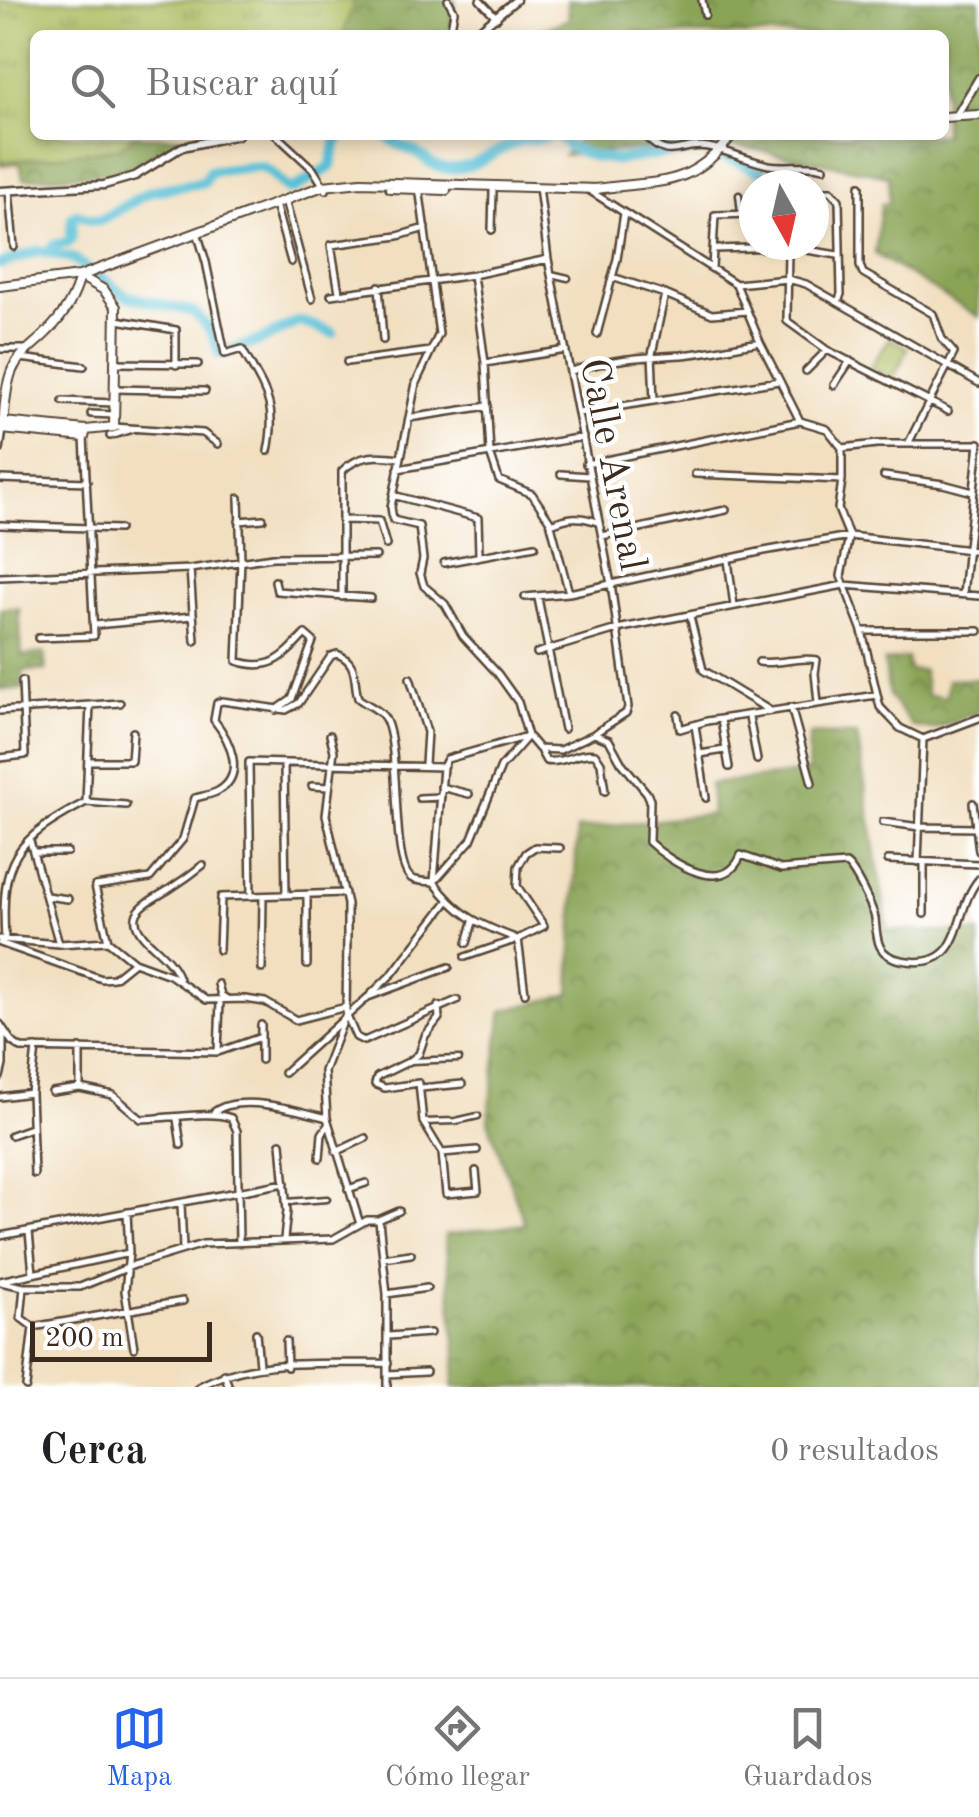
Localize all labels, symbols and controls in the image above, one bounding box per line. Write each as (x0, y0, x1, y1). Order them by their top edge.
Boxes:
search box (30, 30, 949, 140)
icon: search (65, 58, 120, 113)
text: Buscar aquí (145, 66, 338, 104)
north arrow (739, 170, 829, 260)
street label: Calle Arenal (571, 355, 651, 574)
scale bar (30, 1317, 212, 1362)
text: 200 m (45, 1325, 124, 1353)
text: Cerca (40, 1431, 147, 1473)
text: 0 resultados (771, 1436, 939, 1468)
tab: Mapa (106, 1701, 172, 1796)
tab: Cómo llegar (385, 1701, 530, 1796)
tab: Guardados (743, 1701, 873, 1796)

